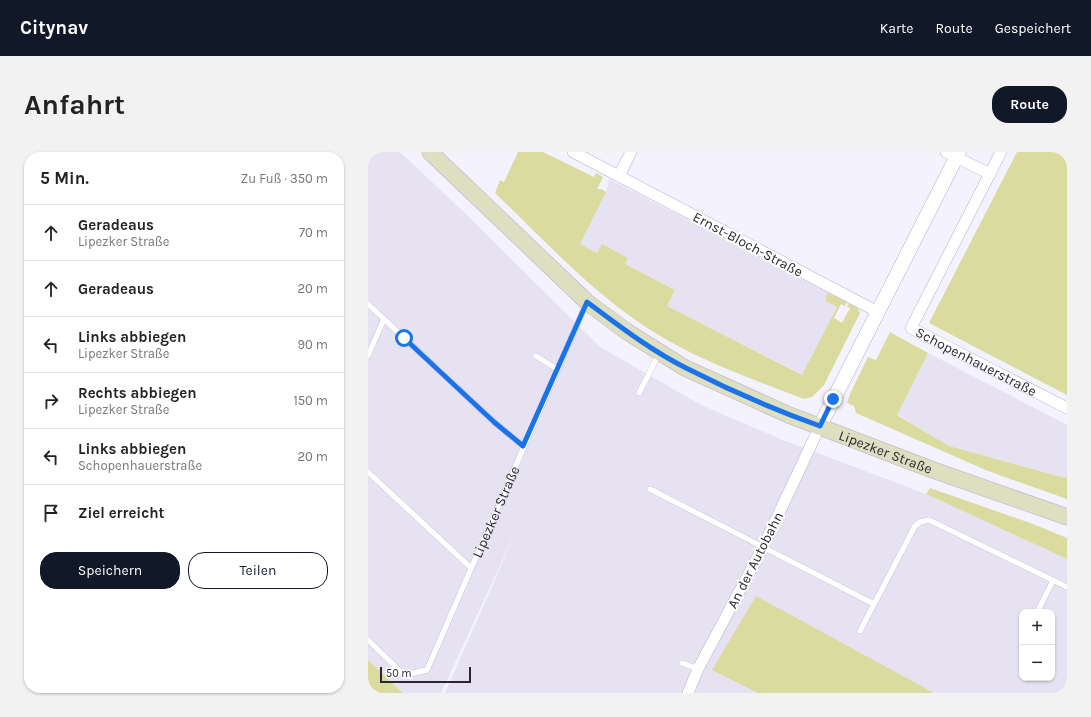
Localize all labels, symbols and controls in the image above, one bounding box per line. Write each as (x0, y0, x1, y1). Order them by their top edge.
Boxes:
text: Citynav (20, 17, 88, 39)
text: Karte (880, 20, 914, 37)
text: Route (936, 20, 973, 37)
text: Gespeichert (995, 20, 1071, 37)
button: Route (992, 86, 1067, 123)
text: Anfahrt (24, 88, 125, 121)
text: 5 Min. (40, 168, 89, 188)
text: Zu Fuß · 350 m (241, 171, 328, 186)
street label: Ernst-Bloch-Straße (690, 208, 806, 281)
text: Geradeaus (78, 216, 154, 234)
icon: ahead (40, 222, 62, 244)
text: 70 m (299, 225, 328, 240)
text: Lipezker Straße (78, 234, 169, 249)
icon: ahead (40, 278, 62, 300)
text: Geradeaus (78, 280, 154, 298)
text: 20 m (298, 281, 328, 296)
street label: Schopenhauerstraße (913, 324, 1039, 400)
text: Links abbiegen (78, 328, 186, 346)
route start (395, 329, 413, 347)
icon: left (40, 334, 62, 356)
text: 90 m (297, 337, 328, 352)
text: Lipezker Straße (78, 346, 169, 361)
text: Rechts abbiegen (78, 384, 197, 402)
icon: right (40, 390, 62, 412)
route end (824, 390, 842, 408)
text: 150 m (293, 393, 328, 408)
text: Lipezker Straße (78, 402, 169, 417)
street label: Lipezker Straße (836, 427, 935, 478)
text: Links abbiegen (78, 440, 186, 458)
icon: left (40, 446, 62, 468)
text: 20 m (298, 449, 328, 464)
text: Schopenhauerstraße (78, 458, 202, 473)
street label: Lipezker Straße (469, 463, 524, 561)
icon: arrive (40, 502, 62, 524)
text: Ziel erreicht (78, 504, 164, 522)
street label: An der Autobahn (724, 509, 787, 611)
button: Speichern (40, 552, 180, 589)
button: Teilen (188, 552, 328, 589)
map controls (1019, 609, 1055, 681)
button: + (1019, 609, 1055, 645)
button: − (1019, 645, 1055, 681)
scale bar (380, 665, 471, 684)
text: 50 m (386, 667, 412, 680)

